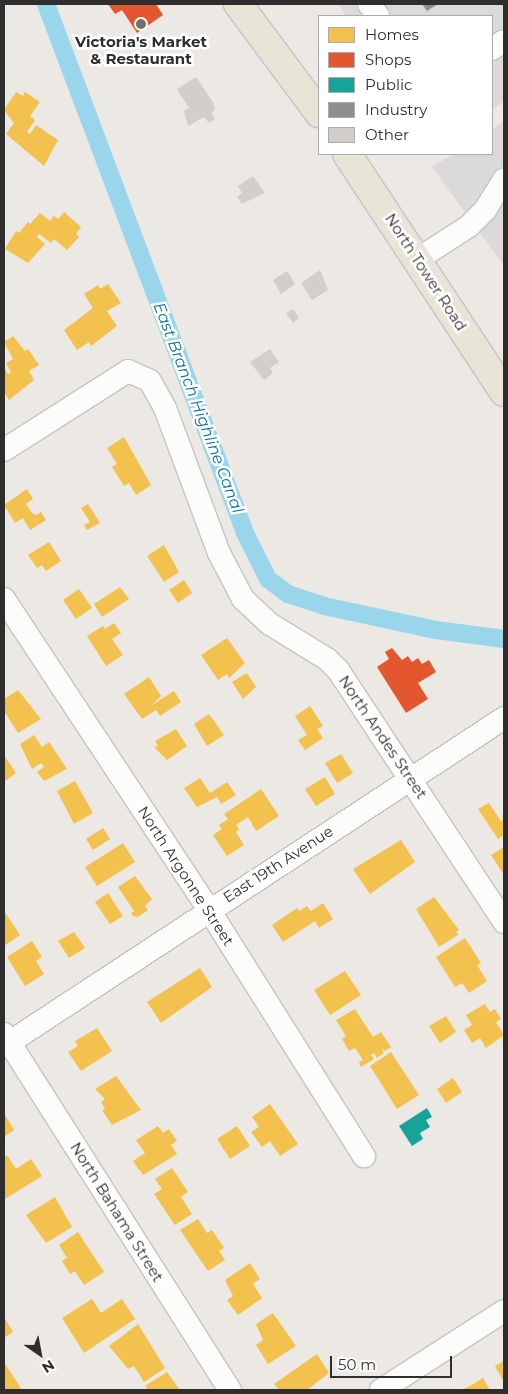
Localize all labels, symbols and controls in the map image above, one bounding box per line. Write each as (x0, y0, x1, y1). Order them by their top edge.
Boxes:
legend (318, 15, 493, 155)
marker: Victoria's Market & Restaurant (135, 18, 147, 30)
text: Homes (365, 25, 419, 44)
place label: Victoria's Market & Restaurant (75, 32, 207, 67)
text: Shops (365, 50, 411, 69)
text: Public (365, 75, 413, 94)
text: Industry (365, 100, 427, 119)
text: Other (365, 125, 409, 144)
street label: North Tower Road (381, 210, 471, 334)
water label: East Branch Highline Canal (149, 300, 247, 516)
street label: North Andes Street (335, 672, 431, 802)
street label: North Argonne Street (134, 803, 238, 949)
street label: East 19th Avenue (220, 822, 336, 906)
street label: North Bahama Street (67, 1139, 167, 1285)
north arrow (15, 1329, 65, 1379)
scale bar (333, 1346, 456, 1378)
text: 50 m (338, 1355, 376, 1374)
text: N (39, 1356, 58, 1377)

